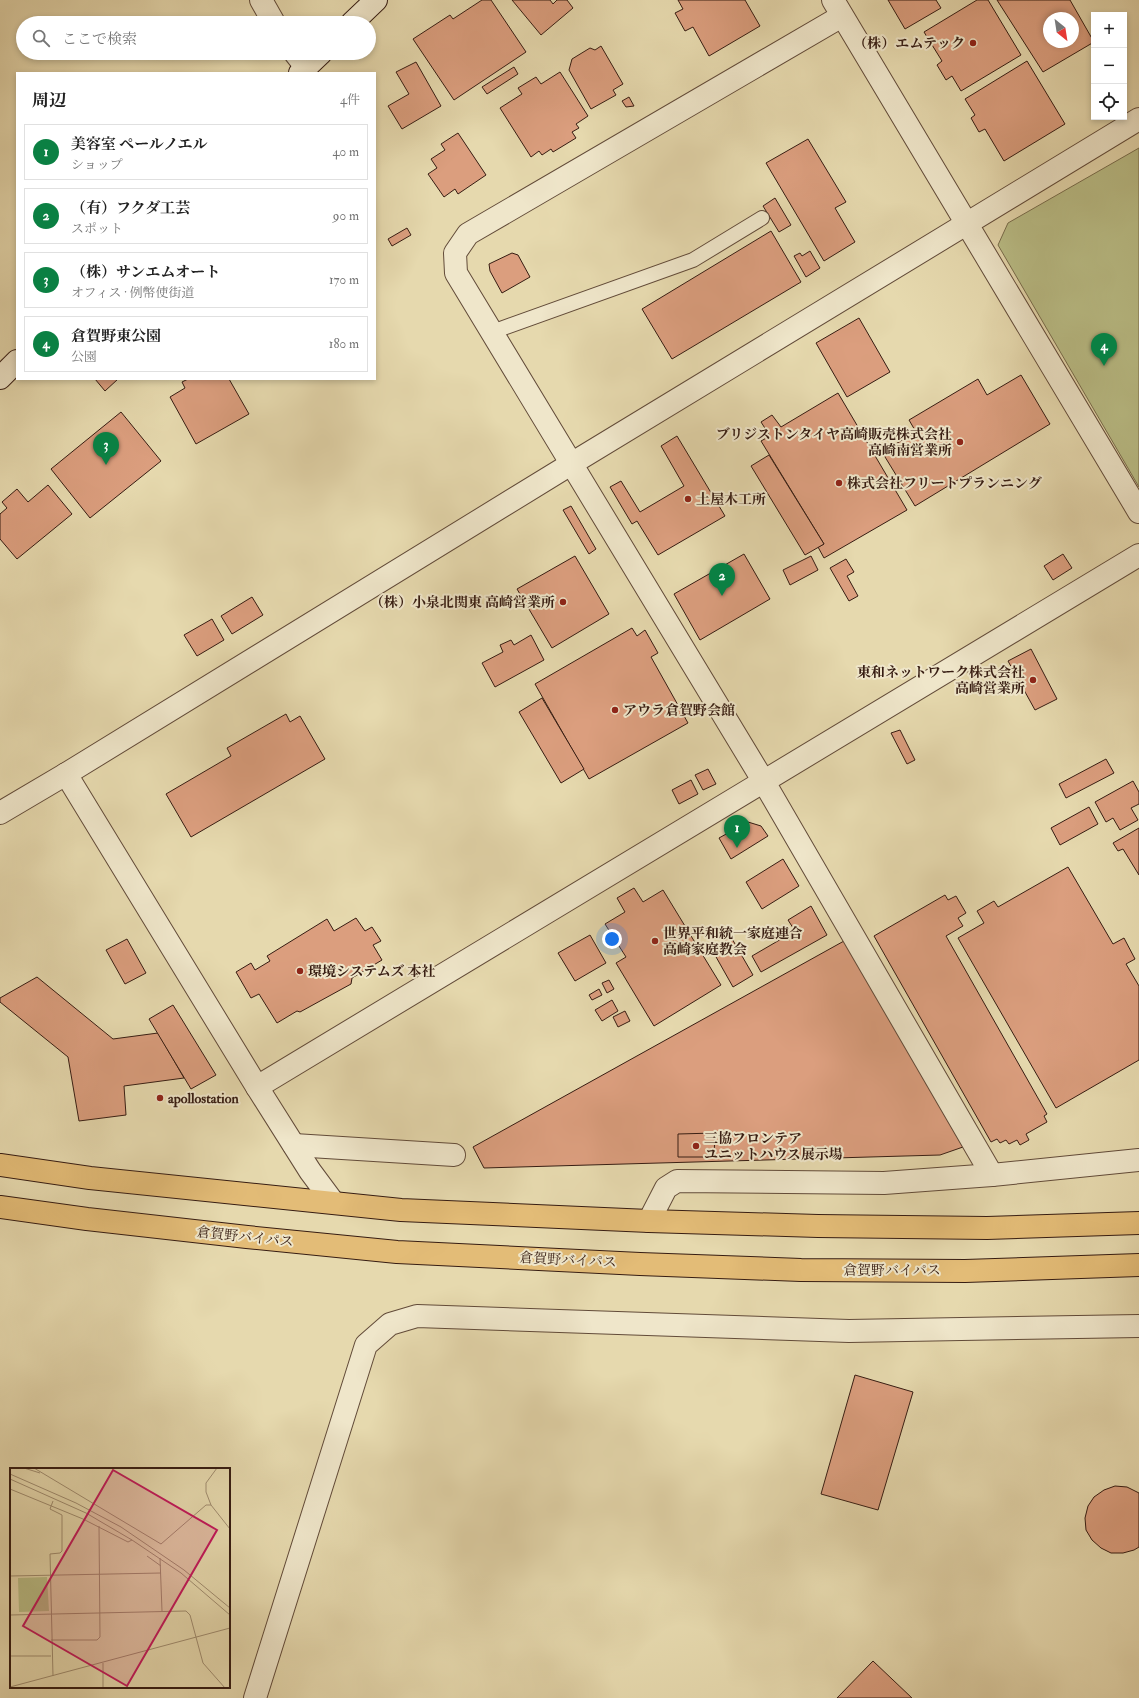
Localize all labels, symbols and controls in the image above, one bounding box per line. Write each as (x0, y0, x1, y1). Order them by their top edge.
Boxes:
north arrow (1043, 12, 1079, 48)
map controls (1091, 12, 1127, 120)
button: + (1091, 12, 1127, 48)
search box (16, 16, 376, 60)
icon: search (30, 27, 52, 49)
text: ここで検索 (62, 30, 137, 49)
place label: （株）エムテック (853, 35, 965, 52)
marker: （株）エムテック (968, 38, 978, 48)
button: − (1091, 48, 1127, 84)
button: locate (1091, 84, 1127, 120)
text: 周辺 (32, 90, 66, 111)
text: 4件 (340, 92, 360, 108)
text: 美容室 ペールノエル (71, 135, 208, 154)
text: 1 (44, 144, 48, 160)
text: 40 m (333, 144, 359, 160)
text: ショップ (71, 157, 123, 173)
text: （有）フクダ工芸 (71, 199, 190, 218)
text: 2 (43, 208, 49, 224)
text: 90 m (333, 208, 359, 224)
text: スポット (71, 221, 123, 237)
text: （株）サンエムオート (71, 263, 220, 282)
text: 3 (44, 272, 49, 288)
text: 170 m (329, 272, 359, 288)
text: オフィス · 例幣使街道 (71, 285, 195, 301)
text: 倉賀野東公園 (71, 327, 161, 346)
pin: 4 (1091, 333, 1117, 366)
text: 4 (42, 336, 50, 352)
text: 180 m (329, 336, 359, 352)
text: 公園 (71, 349, 97, 365)
place label: ブリジストンタイヤ高崎販売株式会社 高崎南営業所 (716, 426, 952, 459)
pin: 3 (93, 432, 119, 465)
marker: ブリジストンタイヤ高崎販売株式会社 高崎南営業所 (955, 437, 965, 447)
place label: 株式会社フリートプランニング (847, 475, 1042, 492)
marker: 株式会社フリートプランニング (834, 478, 844, 488)
place label: 土屋木工所 (696, 491, 766, 508)
marker: 土屋木工所 (683, 494, 693, 504)
pin: 2 (709, 563, 735, 596)
place label: （株）小泉北関東 高崎営業所 (370, 594, 555, 611)
marker: （株）小泉北関東 高崎営業所 (558, 597, 568, 607)
place label: 東和ネットワーク株式会社 高崎営業所 (857, 664, 1025, 697)
marker: 東和ネットワーク株式会社 高崎営業所 (1028, 675, 1038, 685)
place label: アウラ倉賀野会館 (623, 702, 735, 719)
marker: アウラ倉賀野会館 (610, 705, 620, 715)
pin: 1 (724, 815, 750, 848)
place label: 世界平和統一家庭連合 高崎家庭教会 (663, 925, 803, 958)
your location (602, 929, 622, 949)
marker: 世界平和統一家庭連合 高崎家庭教会 (650, 936, 660, 946)
place label: 環境システムズ 本社 (308, 963, 436, 980)
marker: 環境システムズ 本社 (295, 966, 305, 976)
place label: apollostation (168, 1090, 239, 1108)
marker: apollostation (155, 1093, 165, 1103)
place label: 三協フロンテア ユニットハウス展示場 (704, 1130, 843, 1163)
marker: 三協フロンテア ユニットハウス展示場 (691, 1141, 701, 1151)
street label: 倉賀野バイパス (196, 1223, 294, 1251)
street label: 倉賀野バイパス (519, 1249, 617, 1271)
street label: 倉賀野バイパス (843, 1262, 941, 1279)
inset map (10, 1468, 230, 1688)

